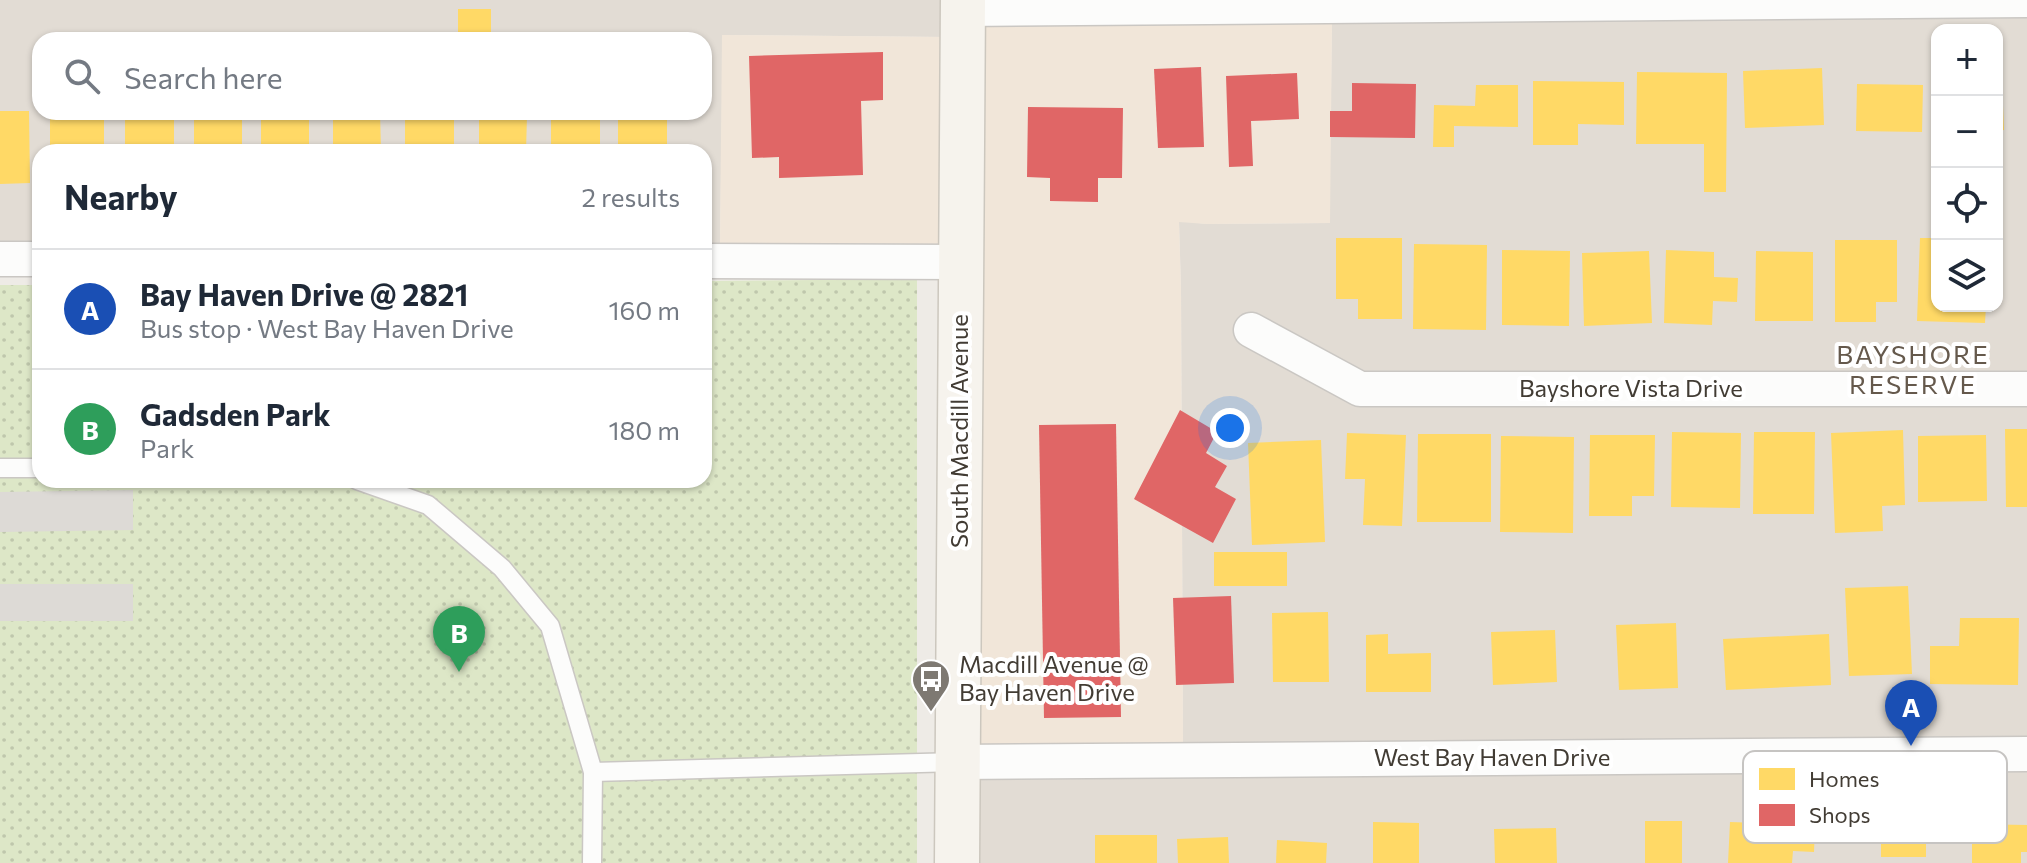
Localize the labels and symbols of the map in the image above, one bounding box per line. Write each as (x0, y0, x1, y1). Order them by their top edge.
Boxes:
street label: South Macdill Avenue (944, 314, 973, 548)
district label: BAYSHORE RESERVE (1836, 338, 1990, 399)
street label: Bayshore Vista Drive (1519, 373, 1743, 402)
your location (1210, 408, 1250, 448)
pin: B (433, 606, 485, 672)
place label: Macdill Avenue @ Bay Haven Drive (959, 649, 1149, 706)
bus stop icon: Macdill Avenue @ Bay Haven Drive (910, 658, 952, 713)
pin: A (1885, 680, 1937, 746)
street label: West Bay Haven Drive (1374, 742, 1610, 771)
legend (1743, 751, 2007, 843)
text: Homes (1809, 765, 1879, 792)
text: Shops (1809, 801, 1870, 828)

